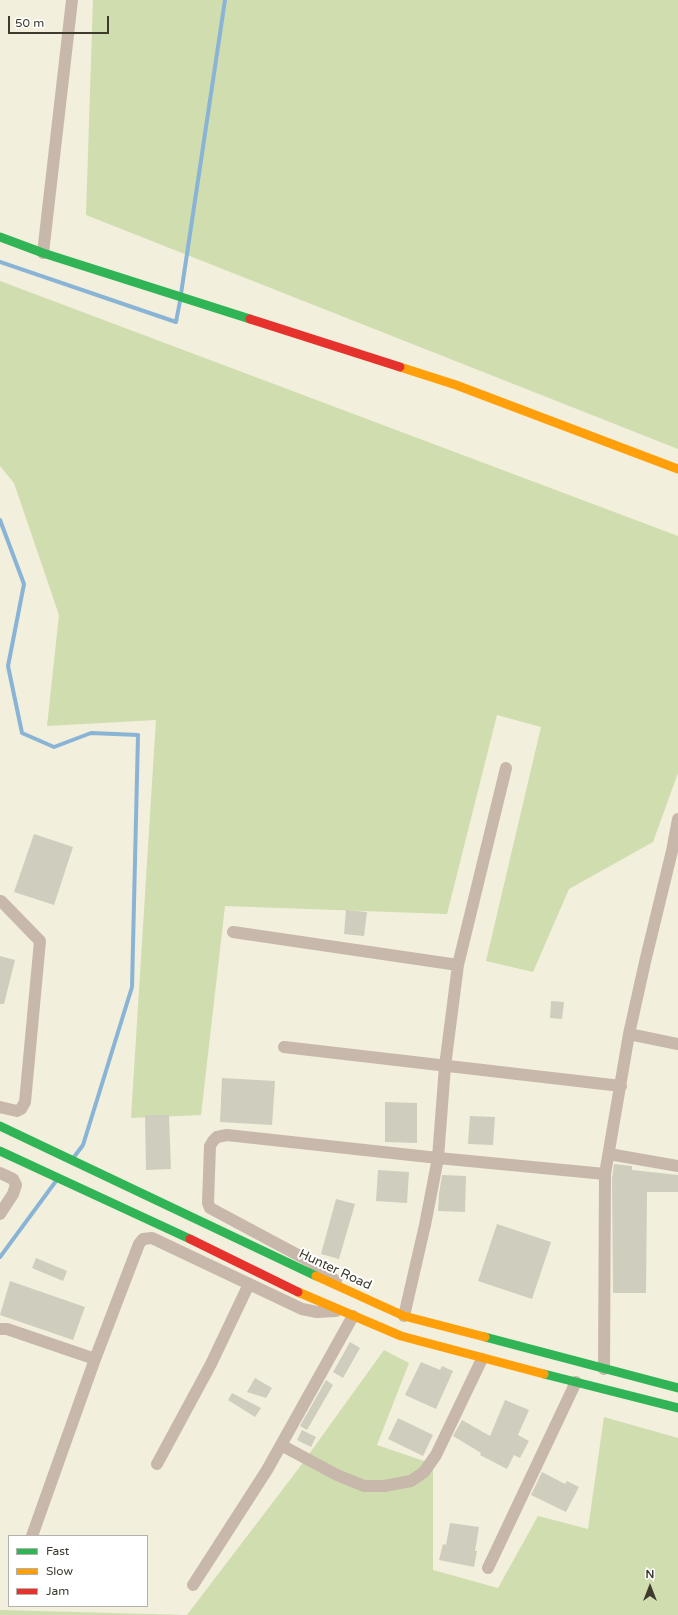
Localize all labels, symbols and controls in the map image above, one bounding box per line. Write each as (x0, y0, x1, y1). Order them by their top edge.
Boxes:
scale bar (10, 8, 111, 34)
text: 50 m (15, 16, 44, 30)
street label: Hunter Road (296, 1246, 374, 1294)
legend (8, 1535, 148, 1607)
text: Fast (46, 1544, 69, 1558)
text: Slow (46, 1564, 73, 1578)
north arrow (630, 1567, 670, 1607)
text: N (646, 1568, 654, 1581)
text: Jam (46, 1584, 69, 1598)

